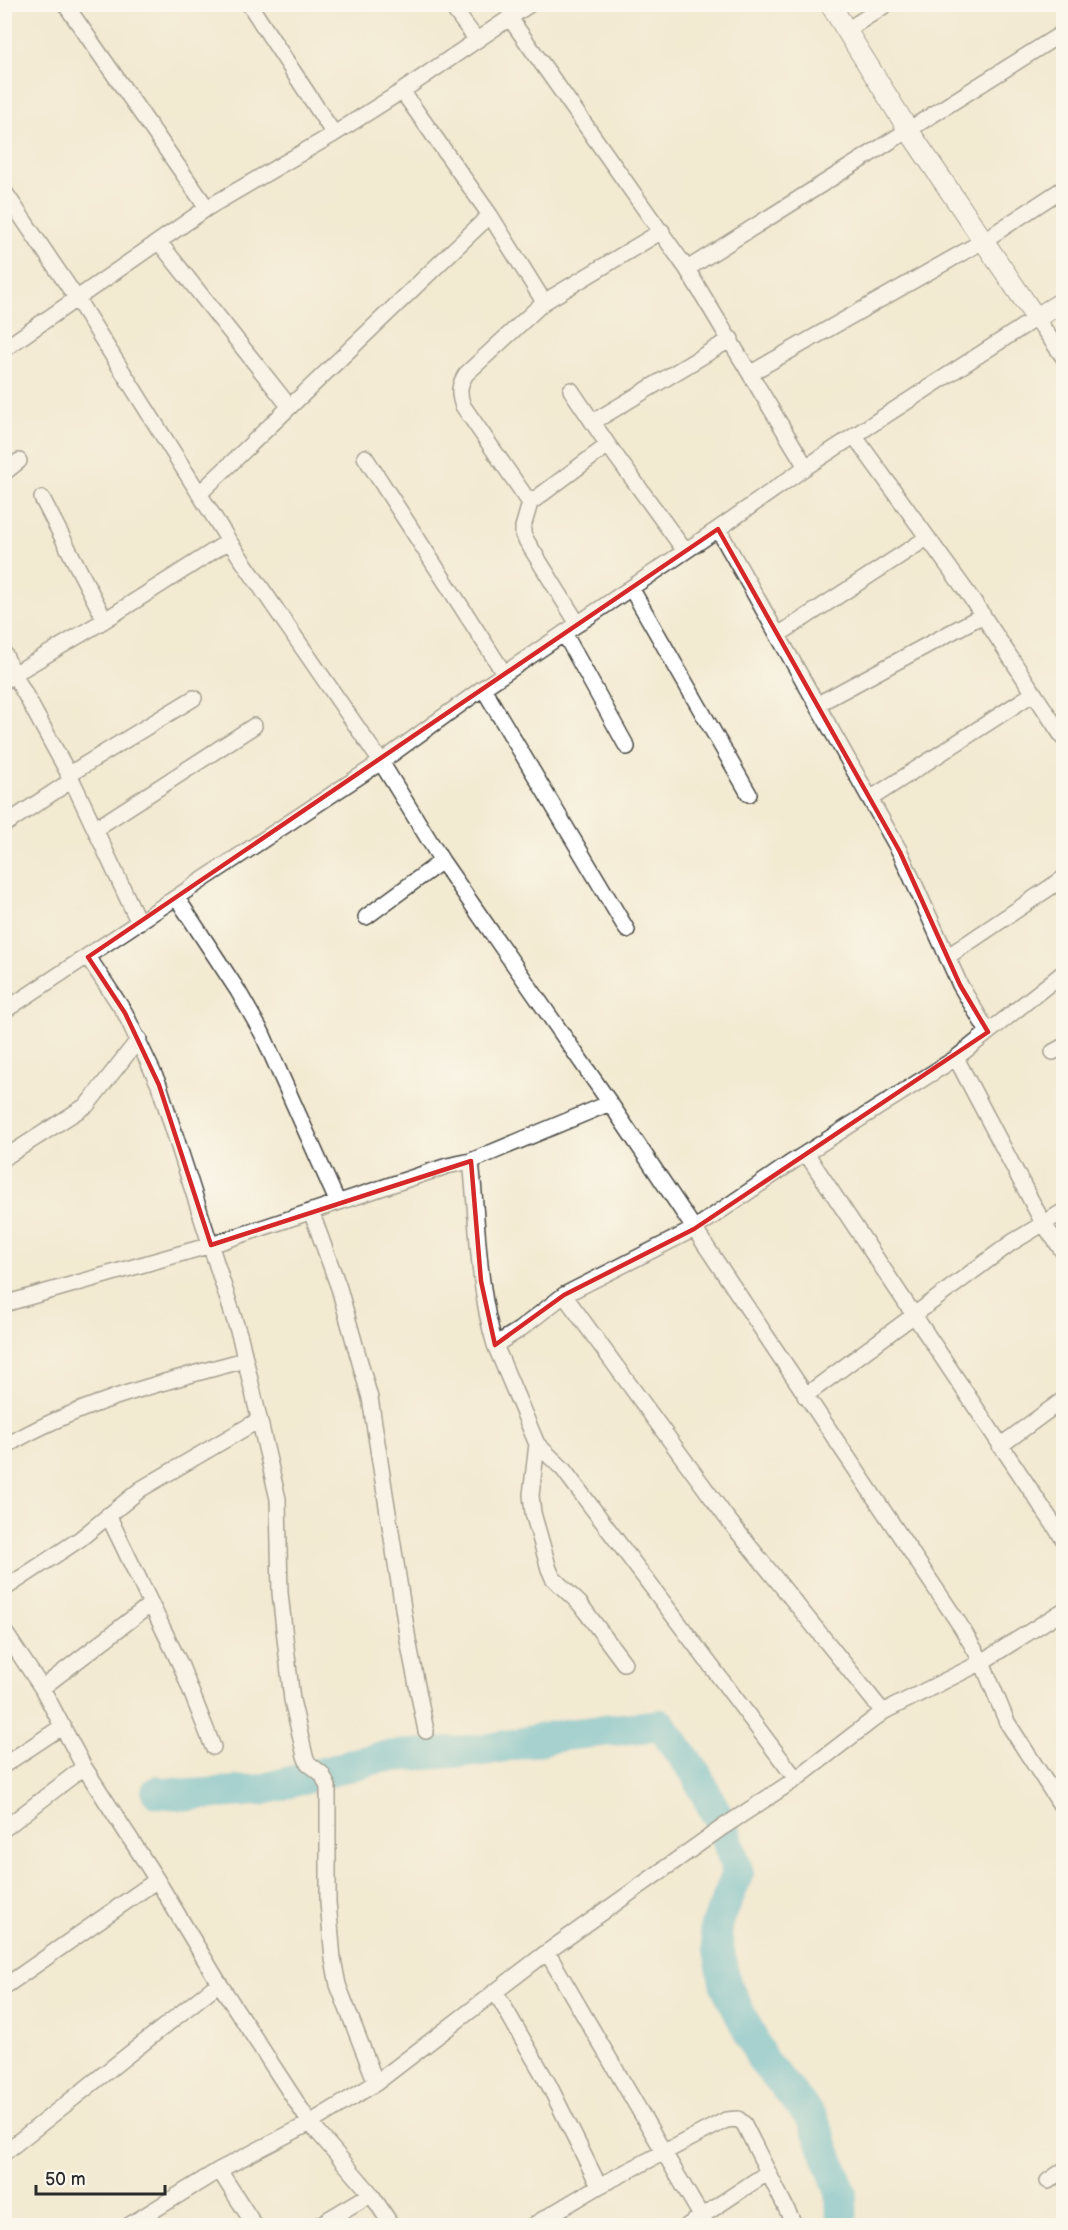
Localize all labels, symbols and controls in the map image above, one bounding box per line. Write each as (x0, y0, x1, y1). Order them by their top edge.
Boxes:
scale bar (36, 2158, 165, 2196)
text: 50 m (45, 2169, 86, 2190)

